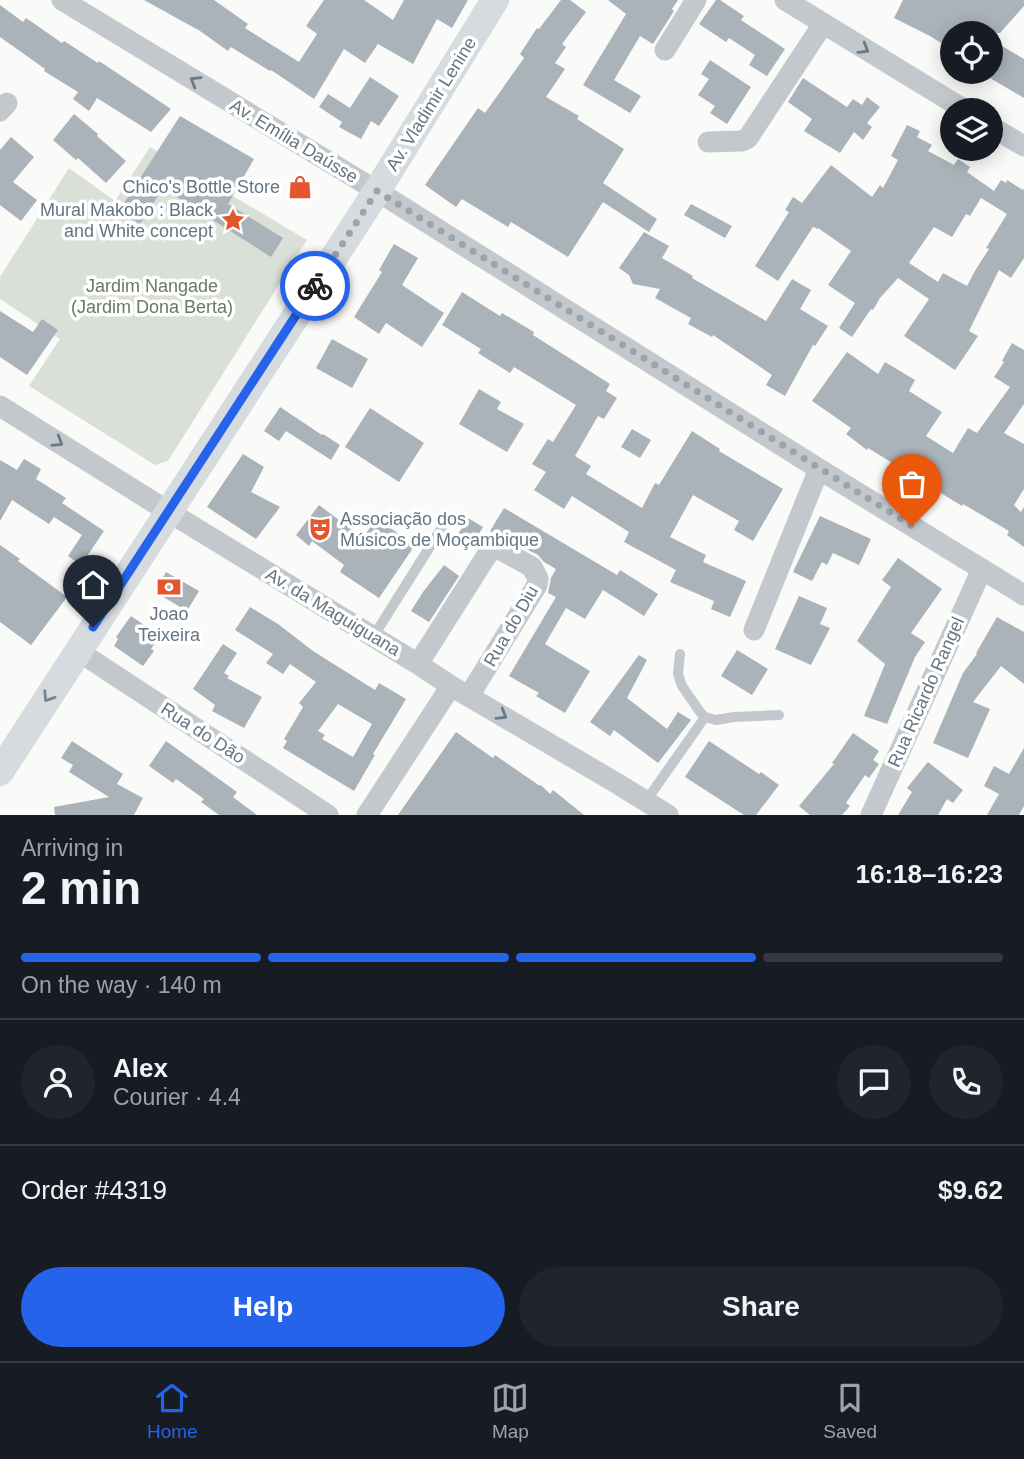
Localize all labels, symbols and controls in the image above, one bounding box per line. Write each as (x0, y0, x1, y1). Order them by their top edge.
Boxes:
map controls (940, 21, 1003, 161)
button: locate (940, 21, 1003, 84)
street label: Av. Vladimir Lenine (382, 34, 480, 174)
one-way arrow (857, 40, 870, 53)
one-way arrow (190, 77, 203, 90)
street label: Av. Emília Daússe (227, 95, 361, 187)
button: layers (940, 98, 1003, 161)
shop icon: Chico's Bottle Store (286, 173, 314, 201)
place label: Chico's Bottle Store (122, 177, 280, 197)
place label: Mural Makobo : Black and White concept (40, 200, 214, 241)
place icon: Mural Makobo : Black and White concept (219, 206, 247, 234)
courier (280, 251, 350, 321)
icon: bike (296, 267, 334, 305)
park label: Jardim Nangade (Jardim Dona Berta) (71, 276, 233, 317)
one-way arrow (50, 433, 63, 446)
pin (882, 454, 942, 526)
icon: bag (893, 465, 931, 503)
place label: Associação dos Músicos de Moçambique (340, 509, 539, 550)
theatre icon: Associação dos Músicos de Moçambique (306, 515, 334, 543)
pin (63, 555, 123, 627)
street label: Av. da Maguiguana (262, 564, 405, 661)
icon: home (74, 566, 112, 604)
bank icon: Joao Teixeira (155, 573, 183, 601)
street label: Rua do Diu (480, 582, 542, 670)
place label: Joao Teixeira (138, 604, 201, 645)
street label: Rua Ricardo Rangel (884, 614, 968, 770)
one-way arrow (44, 689, 57, 702)
street label: Rua do Dão (157, 698, 249, 768)
one-way arrow (495, 707, 507, 720)
text: Arriving in (21, 835, 123, 861)
text: 16:18–16:23 (856, 859, 1003, 889)
text: 2 min (21, 862, 141, 914)
text: On the way · 140 m (21, 972, 222, 998)
button: person (21, 1045, 95, 1119)
button: chat (837, 1045, 911, 1119)
button: phone (929, 1045, 1003, 1119)
text: Alex (113, 1053, 168, 1083)
text: Courier · 4.4 (113, 1084, 241, 1110)
text: Order #4319 (21, 1175, 167, 1205)
text: $9.62 (938, 1175, 1003, 1205)
button: Help (21, 1267, 505, 1347)
button: Share (519, 1267, 1003, 1347)
tab: Home (147, 1379, 198, 1443)
tab: Map (491, 1379, 529, 1443)
tab: Saved (823, 1379, 877, 1443)

